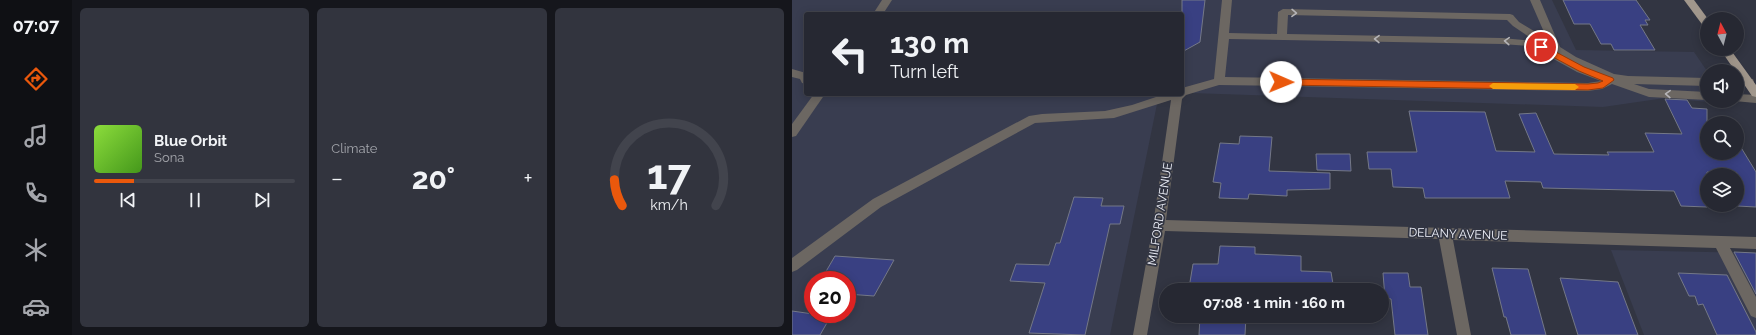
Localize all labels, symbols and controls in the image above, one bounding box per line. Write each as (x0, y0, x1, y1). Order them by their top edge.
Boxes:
one-way arrow (1291, 9, 1297, 17)
north arrow (1700, 12, 1744, 56)
map controls (1700, 12, 1744, 212)
text: 07:07 (13, 15, 59, 36)
text: 130 m (890, 27, 969, 60)
icon: left (824, 28, 876, 80)
pin (1524, 30, 1558, 64)
one-way arrow (1374, 35, 1380, 43)
one-way arrow (1504, 36, 1510, 45)
icon: arrive (1530, 36, 1552, 58)
text: Turn left (890, 61, 959, 82)
position arrow (1260, 61, 1302, 103)
button: sound (1700, 64, 1744, 108)
icon: directions (22, 65, 50, 93)
one-way arrow (1665, 90, 1671, 99)
button: search (1700, 116, 1744, 160)
icon: music (22, 122, 50, 150)
text: Blue Orbit (154, 132, 227, 150)
text: Climate (331, 141, 377, 156)
text: 17 (647, 149, 692, 198)
text: Sona (154, 150, 184, 165)
text: 20° (412, 161, 455, 196)
street label: MILFORD AVENUE (1145, 162, 1175, 266)
text: − (331, 165, 343, 191)
text: + (524, 165, 533, 191)
button: layers (1700, 168, 1744, 212)
icon: phone (22, 179, 50, 207)
icon: previous (117, 189, 139, 211)
icon: pause (184, 189, 206, 211)
icon: next (251, 189, 273, 211)
text: km/h (650, 196, 688, 212)
street label: DELANY AVENUE (1408, 225, 1508, 243)
icon: climate (22, 236, 50, 264)
speed limit sign: 20 (804, 271, 856, 323)
icon: car (22, 293, 50, 321)
text: 07:08 · 1 min · 160 m (1203, 294, 1345, 312)

